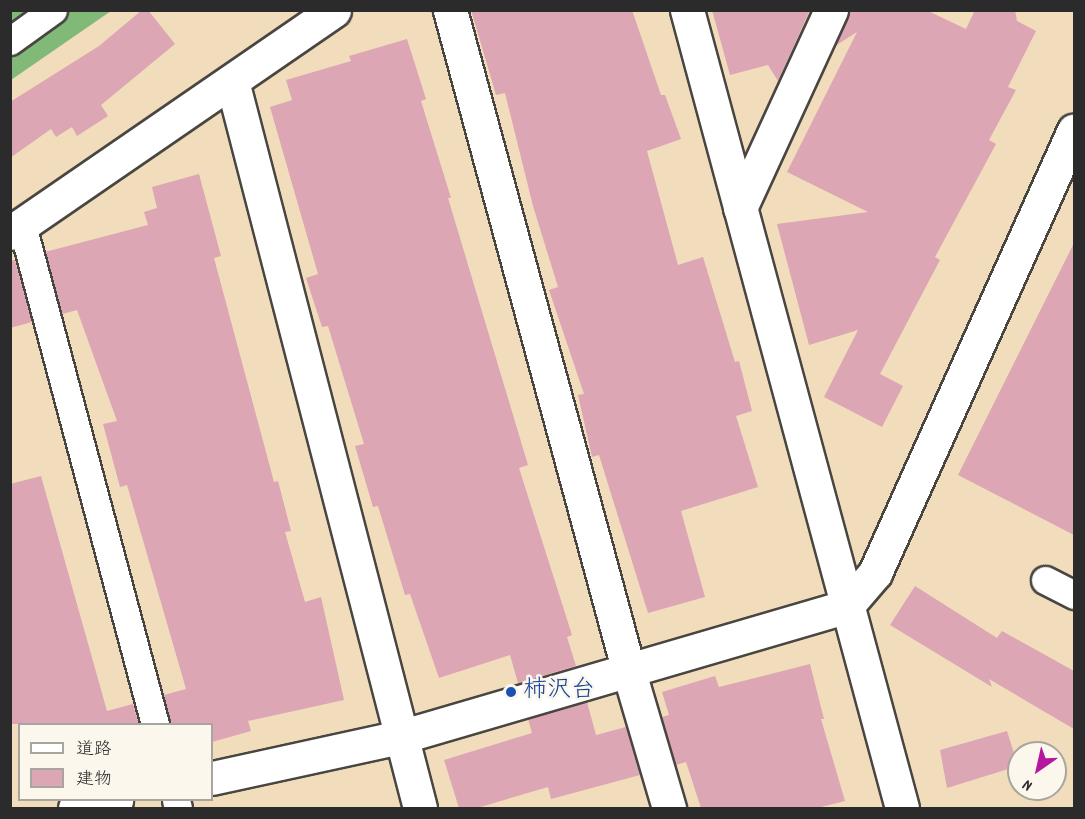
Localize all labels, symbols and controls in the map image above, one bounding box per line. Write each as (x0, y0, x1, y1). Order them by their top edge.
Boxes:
place label: 柿沢台 (523, 678, 595, 706)
marker: 柿沢台 (504, 685, 518, 699)
legend (18, 723, 213, 801)
text: 道路 (76, 738, 112, 763)
north arrow (1007, 741, 1067, 801)
text: 建物 (76, 768, 112, 793)
text: N (1018, 773, 1037, 796)

